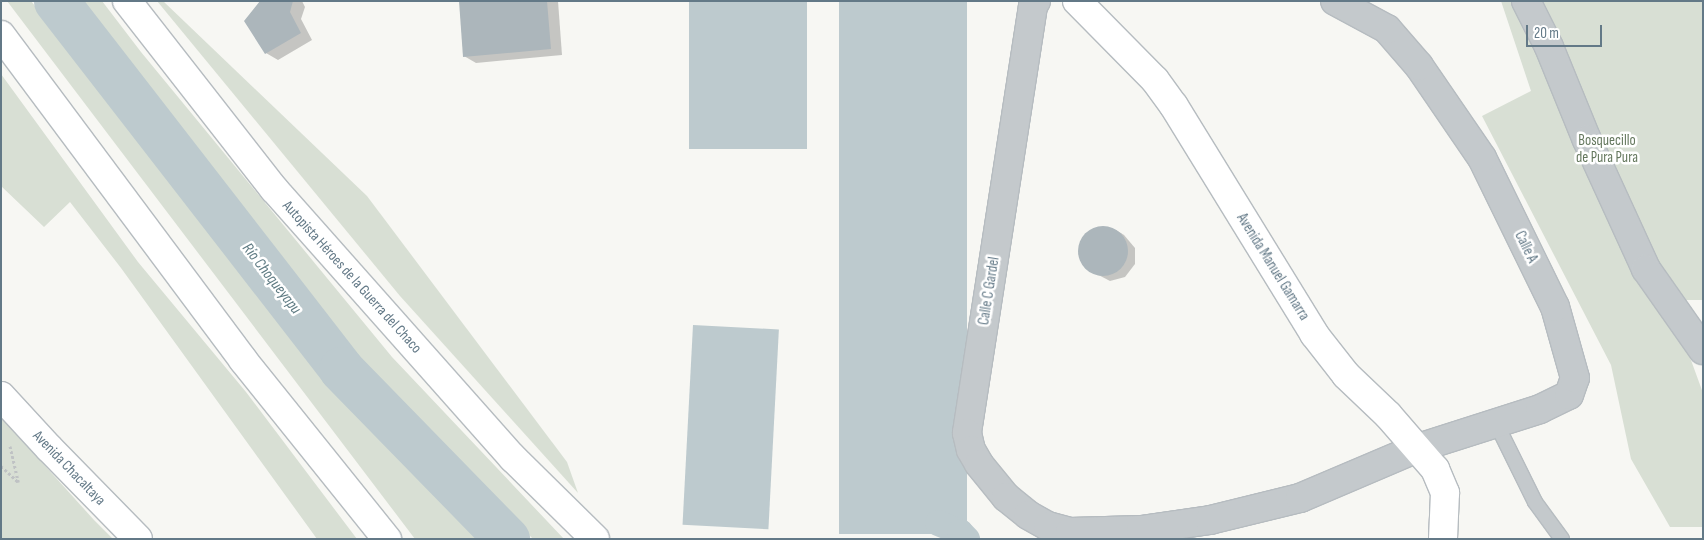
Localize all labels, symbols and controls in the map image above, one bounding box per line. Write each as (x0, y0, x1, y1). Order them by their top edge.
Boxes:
scale bar (1529, 15, 1605, 47)
text: 20 m (1534, 24, 1559, 43)
park label: Bosquecillo de Pura Pura (1576, 131, 1638, 166)
street label: Autopista Héroes de la Guerra del Chaco (279, 197, 425, 357)
street label: Avenida Manuel Gamarra (1233, 210, 1313, 324)
street label: Calle A (1511, 228, 1541, 266)
water label: Río Choqueyapu (237, 240, 305, 318)
street label: Calle C Gardel (975, 256, 1003, 326)
street label: Avenida Chacaltaya (29, 427, 109, 509)

